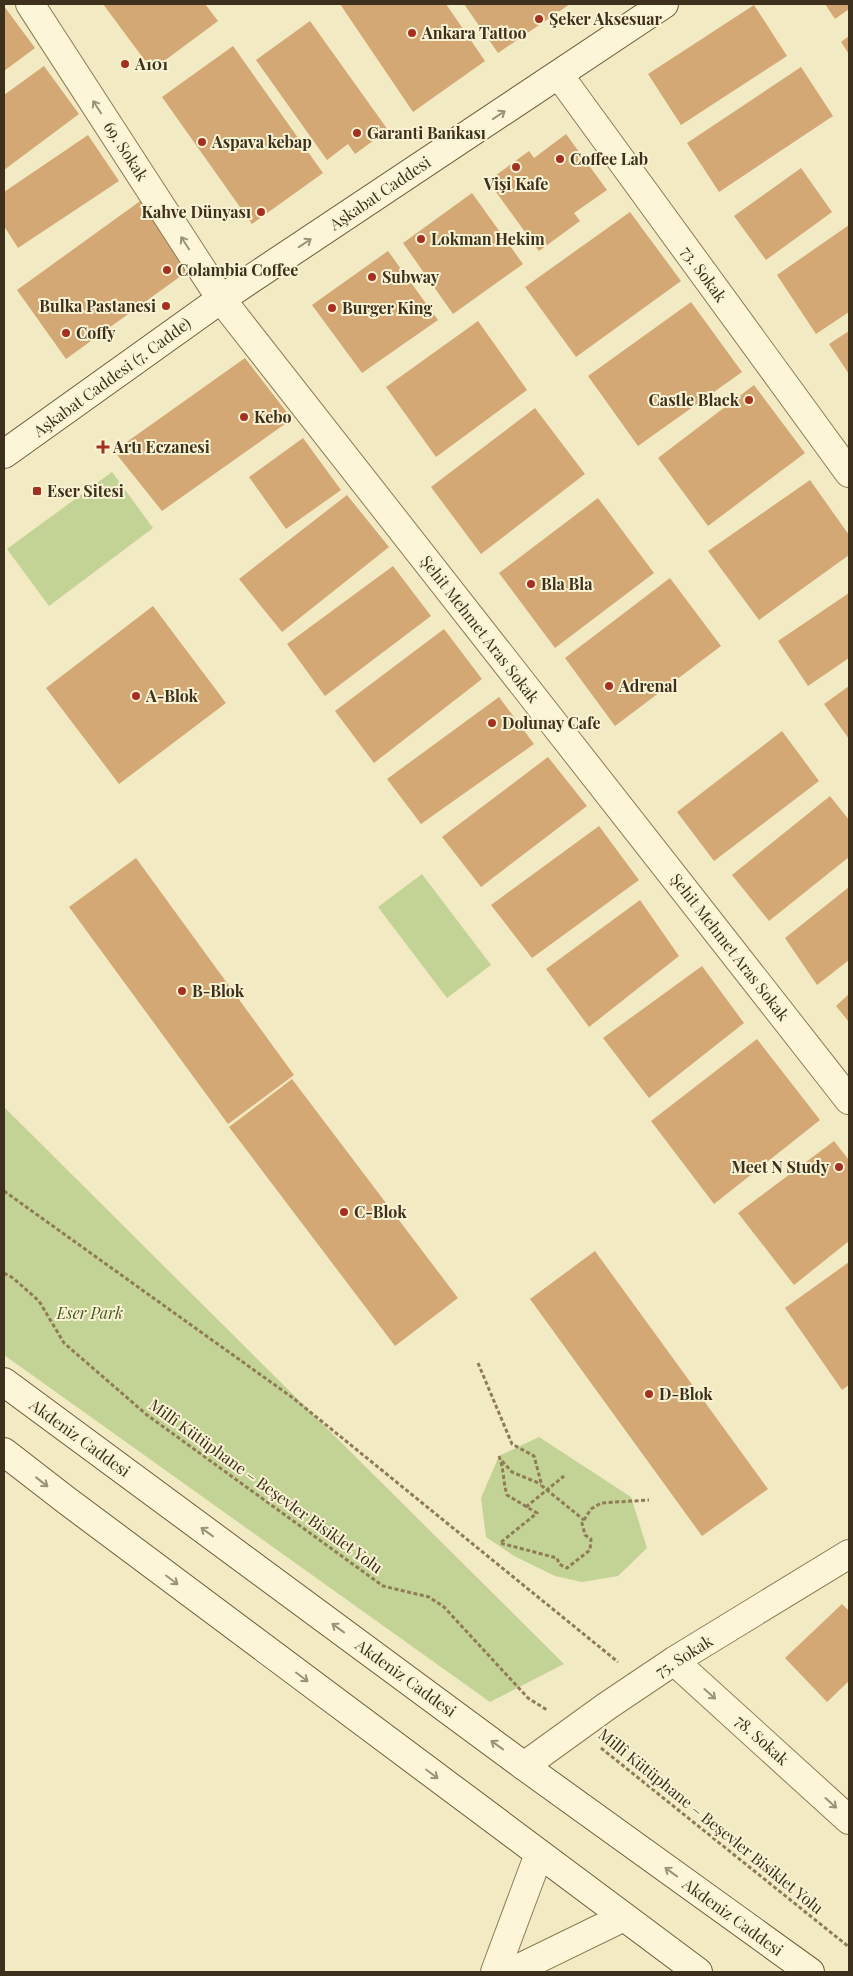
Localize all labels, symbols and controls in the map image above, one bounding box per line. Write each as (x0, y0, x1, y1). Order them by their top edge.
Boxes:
place label: Şeker Aksesuar (549, 8, 662, 29)
marker: Şeker Aksesuar (533, 13, 545, 25)
place label: Ankara Tattoo (421, 22, 527, 43)
marker: Ankara Tattoo (406, 27, 418, 39)
place label: A101 (134, 53, 168, 74)
marker: A101 (119, 58, 131, 70)
one-way arrow (92, 100, 102, 114)
one-way arrow (492, 109, 506, 119)
street label: 69. Sokak (99, 117, 154, 185)
place label: Garanti Bankası (367, 122, 486, 143)
marker: Garanti Bankası (351, 127, 363, 139)
place label: Aspava kebap (211, 131, 312, 152)
marker: Aspava kebap (196, 136, 208, 148)
place label: Coffee Lab (570, 148, 648, 169)
street label: Aşkabat Caddesi (324, 151, 435, 235)
marker: Coffee Lab (554, 153, 566, 165)
marker: Vişi Kafe (510, 161, 522, 173)
place label: Vişi Kafe (483, 173, 548, 194)
place label: Kahve Dünyası (141, 201, 251, 222)
marker: Kahve Dünyası (255, 206, 267, 218)
place label: Lokman Hekim (431, 228, 545, 249)
marker: Lokman Hekim (415, 233, 427, 245)
one-way arrow (180, 237, 190, 251)
one-way arrow (298, 238, 312, 248)
street label: 73. Sokak (677, 241, 732, 306)
place label: Colambia Coffee (177, 259, 298, 280)
marker: Colambia Coffee (161, 264, 173, 276)
place label: Subway (382, 266, 440, 287)
marker: Subway (366, 271, 378, 283)
place label: Bulka Pastanesi (39, 295, 156, 316)
place label: Burger King (342, 297, 433, 318)
marker: Bulka Pastanesi (160, 300, 172, 312)
marker: Burger King (326, 302, 338, 314)
street label: Aşkabat Caddesi (7. Cadde) (28, 312, 195, 441)
place label: Coffy (76, 322, 116, 343)
marker: Coffy (60, 327, 72, 339)
place label: Castle Black (649, 389, 740, 410)
marker: Castle Black (743, 394, 755, 406)
place label: Kebo (254, 406, 292, 427)
marker: Kebo (238, 411, 250, 423)
place label: Artı Eczanesi (112, 436, 210, 457)
marker: Artı Eczanesi (97, 441, 109, 453)
place label: Eser Sitesi (47, 480, 124, 501)
marker: Eser Sitesi (31, 485, 43, 497)
street label: Şehit Mehmet Aras Sokak (416, 551, 545, 707)
place label: Bla Bla (541, 573, 593, 594)
marker: Bla Bla (525, 578, 537, 590)
place label: Adrenal (618, 675, 678, 696)
marker: Adrenal (603, 680, 615, 692)
place label: A-Blok (145, 685, 199, 706)
marker: A-Blok (130, 690, 142, 702)
place label: Dolunay Cafe (502, 712, 601, 733)
marker: Dolunay Cafe (486, 717, 498, 729)
street label: Şehit Mehmet Aras Sokak (666, 869, 795, 1025)
place label: B-Blok (192, 980, 245, 1001)
marker: B-Blok (176, 985, 188, 997)
place label: Meet N Study (731, 1156, 830, 1177)
marker: Meet N Study (833, 1161, 845, 1173)
place label: C-Blok (354, 1201, 407, 1222)
marker: C-Blok (338, 1206, 350, 1218)
park label: Eser Park (56, 1302, 123, 1323)
place label: D-Blok (659, 1383, 713, 1404)
marker: D-Blok (643, 1388, 655, 1400)
street label: Akdeniz Caddesi (25, 1393, 135, 1481)
street label: Millî Kütüphane – Beşevler Bisiklet Yolu (145, 1394, 387, 1577)
one-way arrow (35, 1477, 49, 1487)
one-way arrow (200, 1527, 214, 1537)
one-way arrow (165, 1574, 178, 1585)
one-way arrow (331, 1623, 345, 1633)
street label: 75. Sokak (651, 1630, 717, 1681)
street label: Akdeniz Caddesi (351, 1633, 461, 1721)
one-way arrow (295, 1672, 309, 1682)
one-way arrow (704, 1688, 717, 1700)
street label: 78. Sokak (731, 1710, 794, 1769)
street label: Millî Kütüphane – Beşevler Bisiklet Yolu (595, 1723, 828, 1918)
one-way arrow (490, 1740, 504, 1750)
one-way arrow (425, 1769, 438, 1780)
one-way arrow (824, 1797, 837, 1809)
one-way arrow (664, 1867, 678, 1877)
street label: Akdeniz Caddesi (678, 1872, 788, 1960)

